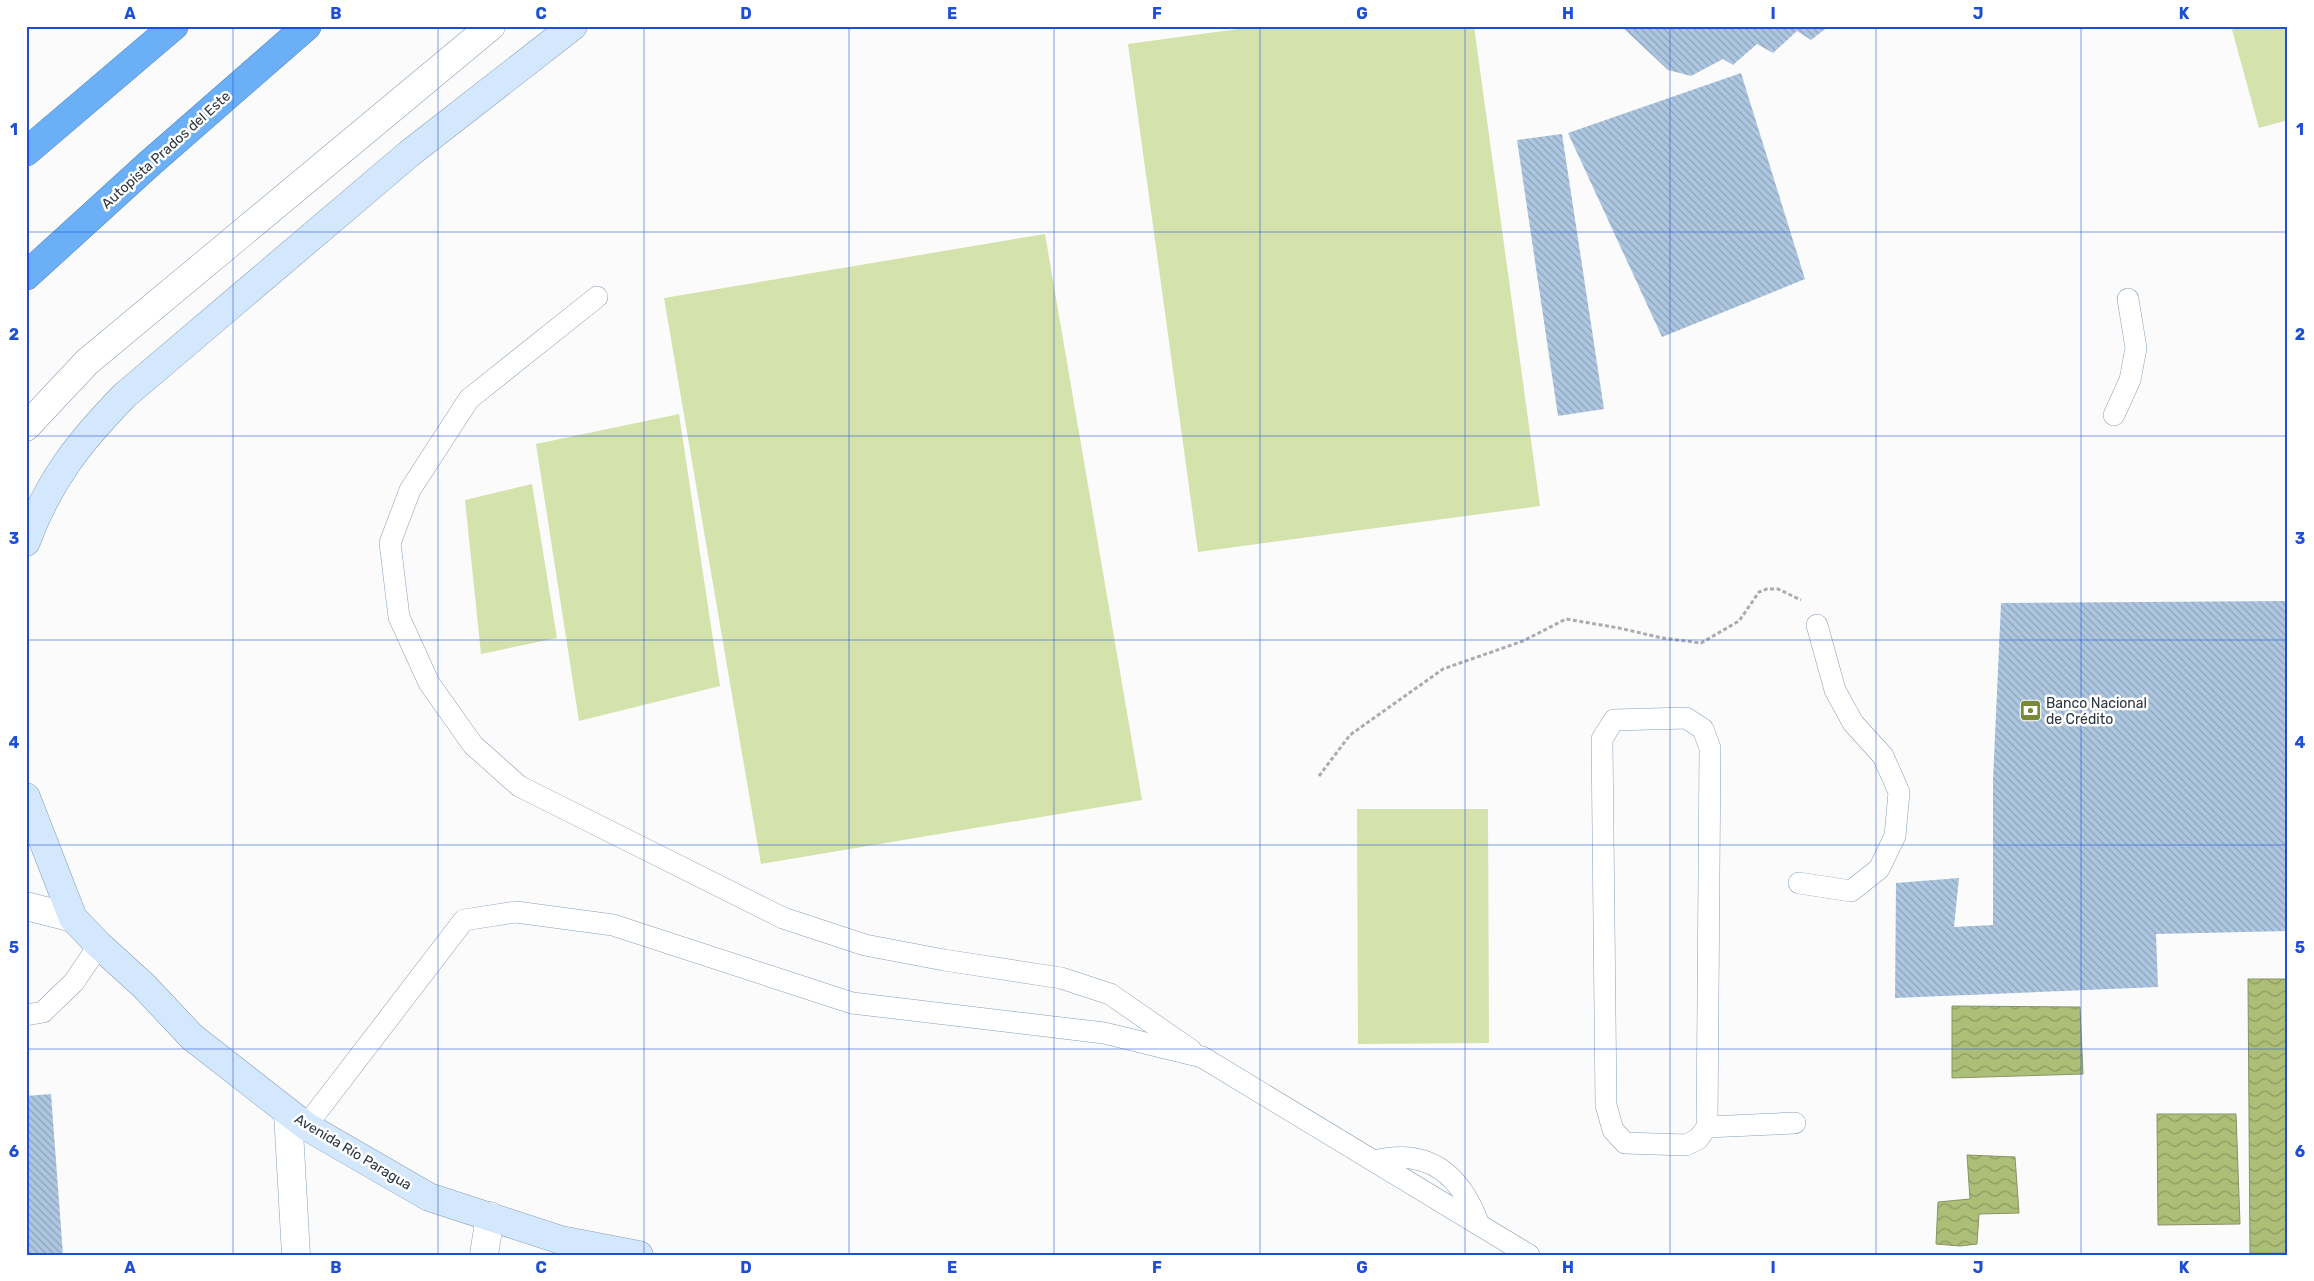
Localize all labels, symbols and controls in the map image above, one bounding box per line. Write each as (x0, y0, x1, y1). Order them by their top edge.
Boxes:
text: A (124, 4, 136, 23)
text: B (330, 4, 342, 23)
text: C (535, 4, 547, 23)
text: D (740, 4, 752, 23)
text: E (947, 4, 957, 23)
text: F (1152, 4, 1162, 23)
text: G (1356, 4, 1368, 23)
text: H (1562, 4, 1574, 23)
text: I (1770, 4, 1776, 23)
text: J (1973, 4, 1983, 23)
text: K (2179, 4, 2190, 23)
street label: Autopista Prados del Este (98, 88, 234, 212)
text: 1 (10, 120, 18, 139)
text: 1 (2296, 120, 2304, 139)
text: 2 (9, 325, 19, 344)
text: 2 (2295, 325, 2305, 344)
text: 3 (9, 529, 19, 548)
text: 3 (2295, 529, 2305, 548)
place label: Banco Nacional de Crédito (2046, 695, 2147, 728)
bank icon: Banco Nacional de Crédito (2018, 699, 2042, 723)
text: 4 (9, 733, 20, 752)
text: 4 (2295, 733, 2306, 752)
text: 5 (9, 938, 19, 957)
text: 5 (2295, 938, 2305, 957)
street label: Avenida Río Paragua (291, 1110, 415, 1194)
text: 6 (9, 1142, 19, 1161)
text: 6 (2295, 1142, 2305, 1161)
text: A (124, 1258, 136, 1277)
text: B (330, 1258, 342, 1277)
text: C (535, 1258, 547, 1277)
text: D (740, 1258, 752, 1277)
text: E (947, 1258, 957, 1277)
text: F (1152, 1258, 1162, 1277)
text: G (1356, 1258, 1368, 1277)
text: H (1562, 1258, 1574, 1277)
text: I (1770, 1258, 1776, 1277)
text: J (1973, 1258, 1983, 1277)
text: K (2179, 1258, 2190, 1277)

